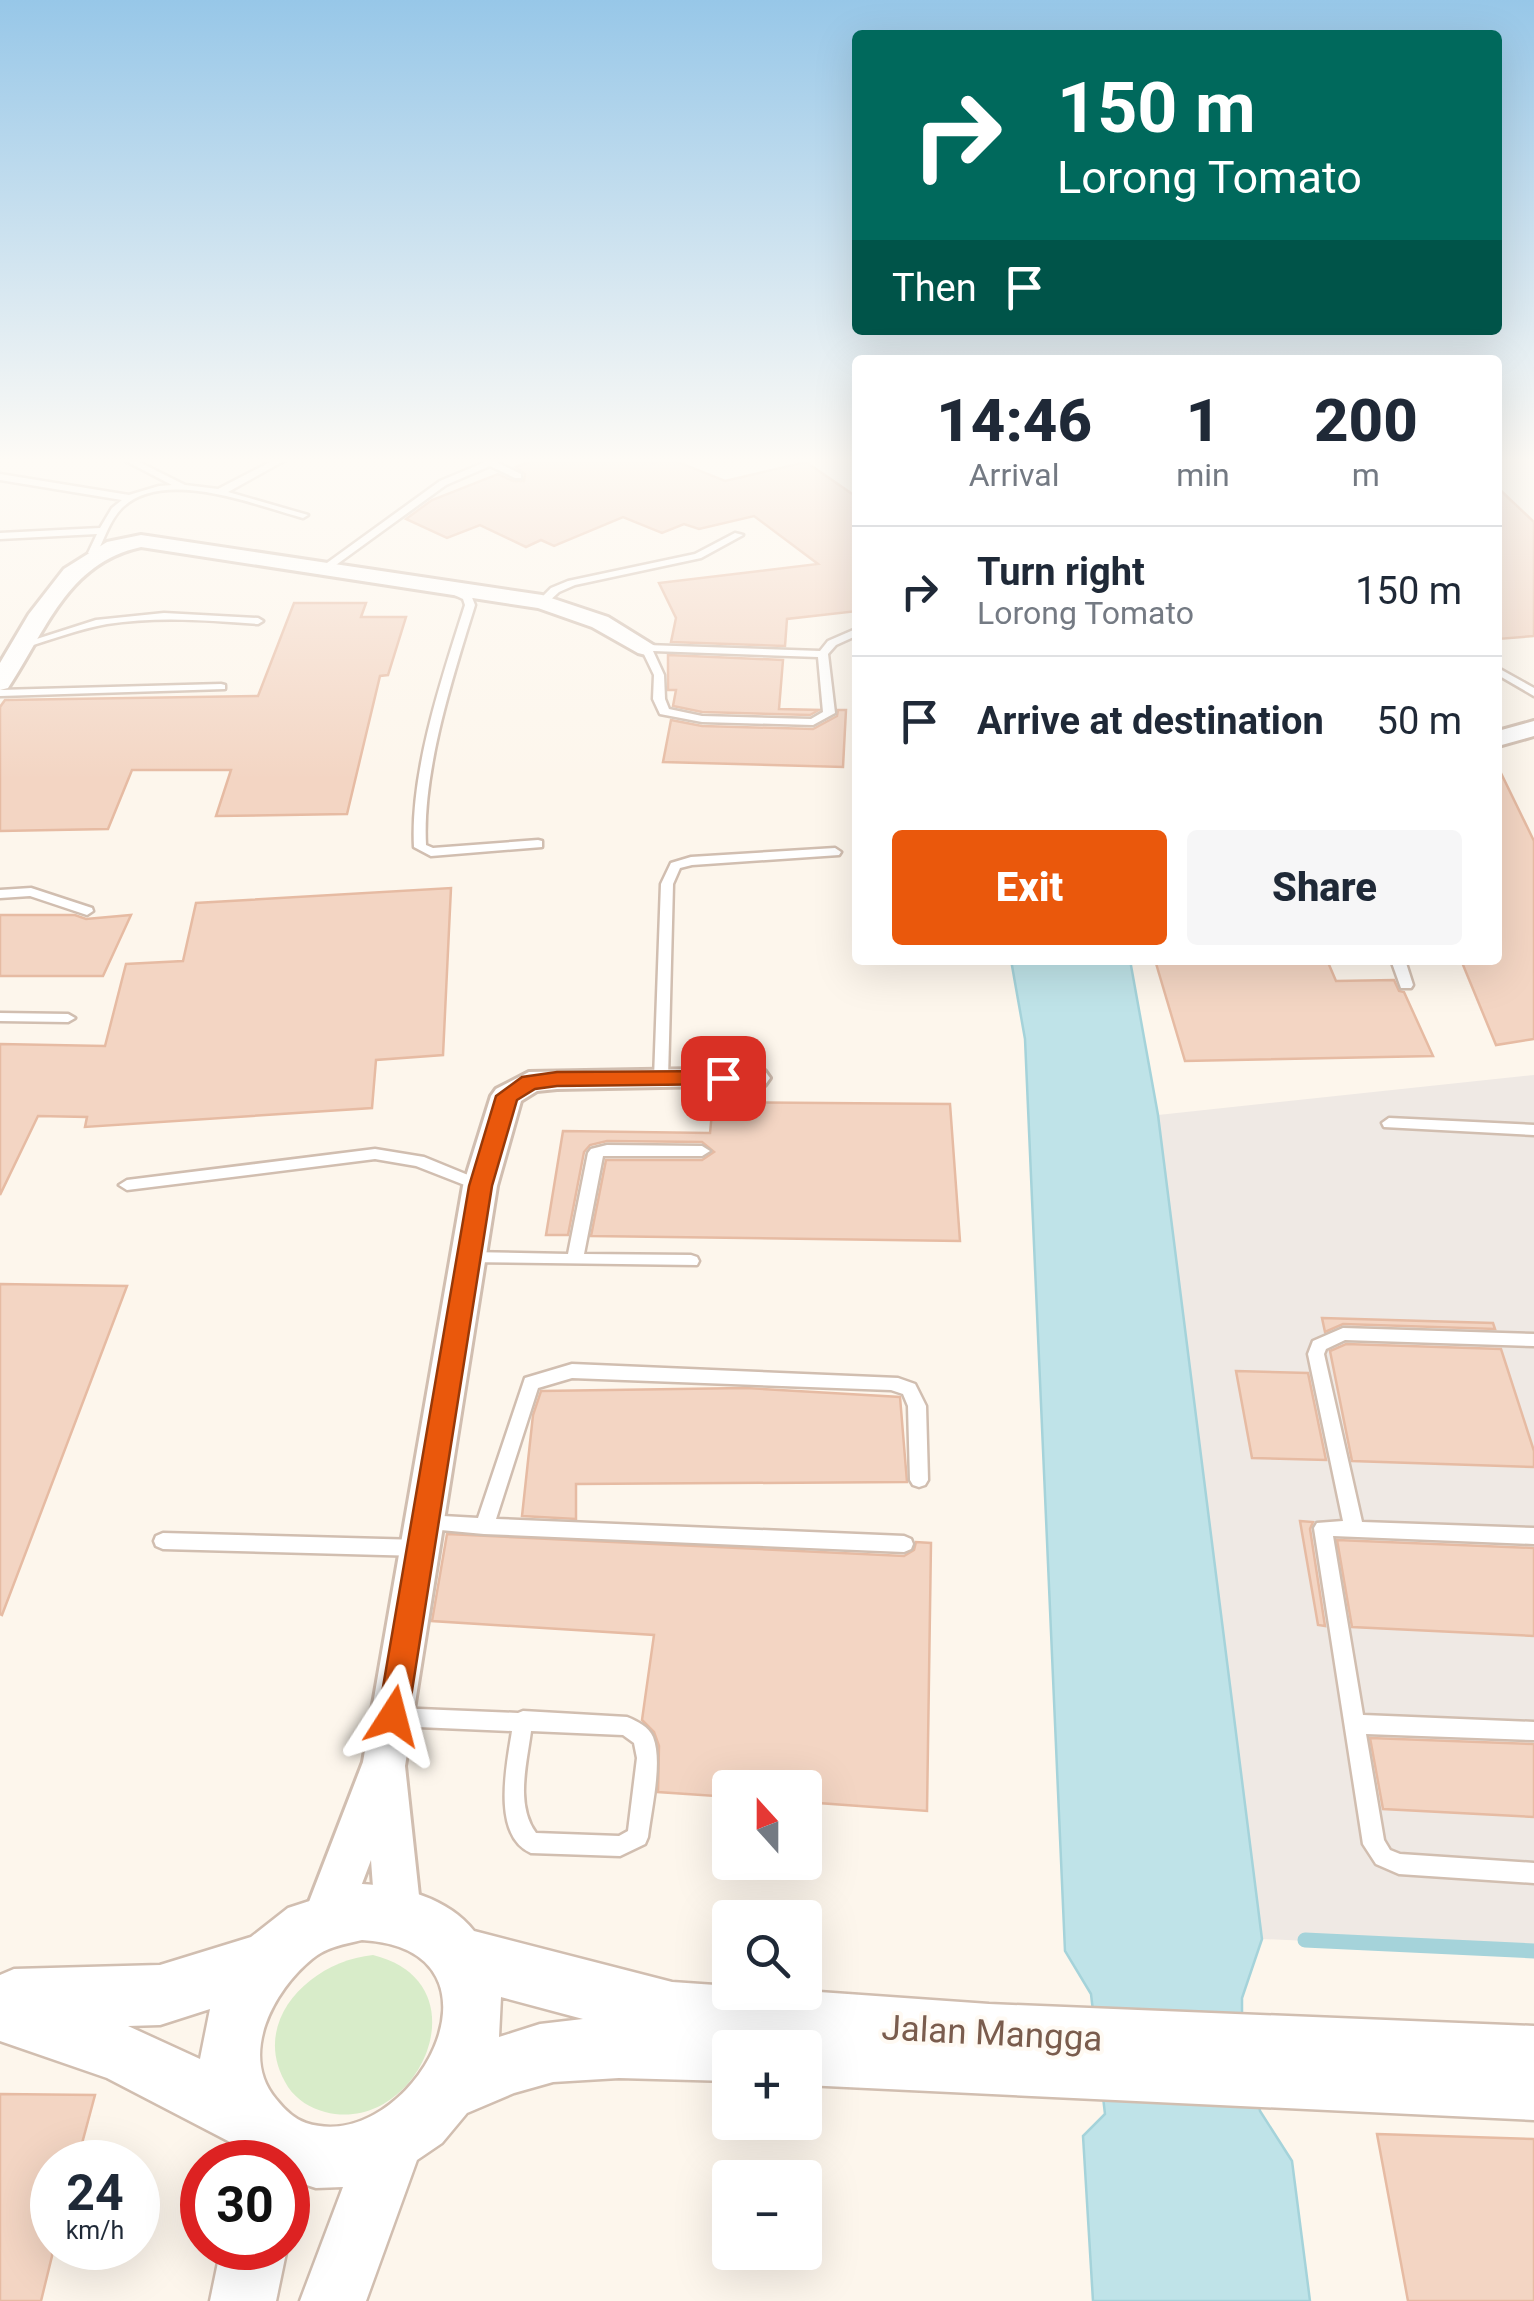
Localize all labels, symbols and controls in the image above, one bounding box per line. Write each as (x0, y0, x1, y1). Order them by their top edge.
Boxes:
text: 150 m (1057, 67, 1256, 149)
icon: right (892, 70, 1022, 200)
text: Lorong Tomato (1057, 151, 1362, 204)
icon: arrive (997, 260, 1052, 315)
text: Then (892, 266, 977, 310)
text: 14:46 (936, 385, 1092, 456)
text: 1 (1186, 385, 1220, 456)
text: 200 (1314, 385, 1418, 456)
text: Arrival (969, 456, 1060, 494)
text: min (1176, 456, 1230, 494)
text: m (1352, 456, 1380, 494)
text: Turn right (977, 550, 1145, 594)
icon: right (892, 564, 947, 619)
text: 150 m (1355, 569, 1462, 613)
text: Lorong Tomato (977, 594, 1194, 632)
icon: arrive (892, 694, 947, 749)
text: Arrive at destination (977, 699, 1324, 743)
text: 50 m (1377, 699, 1462, 743)
button: Exit (892, 830, 1167, 945)
button: Share (1187, 830, 1462, 945)
pin (681, 1036, 766, 1121)
icon: arrive (696, 1051, 751, 1106)
position arrow (341, 1664, 445, 1768)
north arrow (712, 1770, 822, 1880)
map controls (712, 1770, 822, 2270)
button: search (712, 1900, 822, 2010)
street label: Jalan Mangga (880, 2007, 1103, 2060)
button: + (712, 2030, 822, 2140)
speed limit sign: 30 (180, 2140, 310, 2270)
button: − (712, 2160, 822, 2270)
text: 24 (66, 2164, 124, 2222)
text: km/h (66, 2216, 124, 2245)

